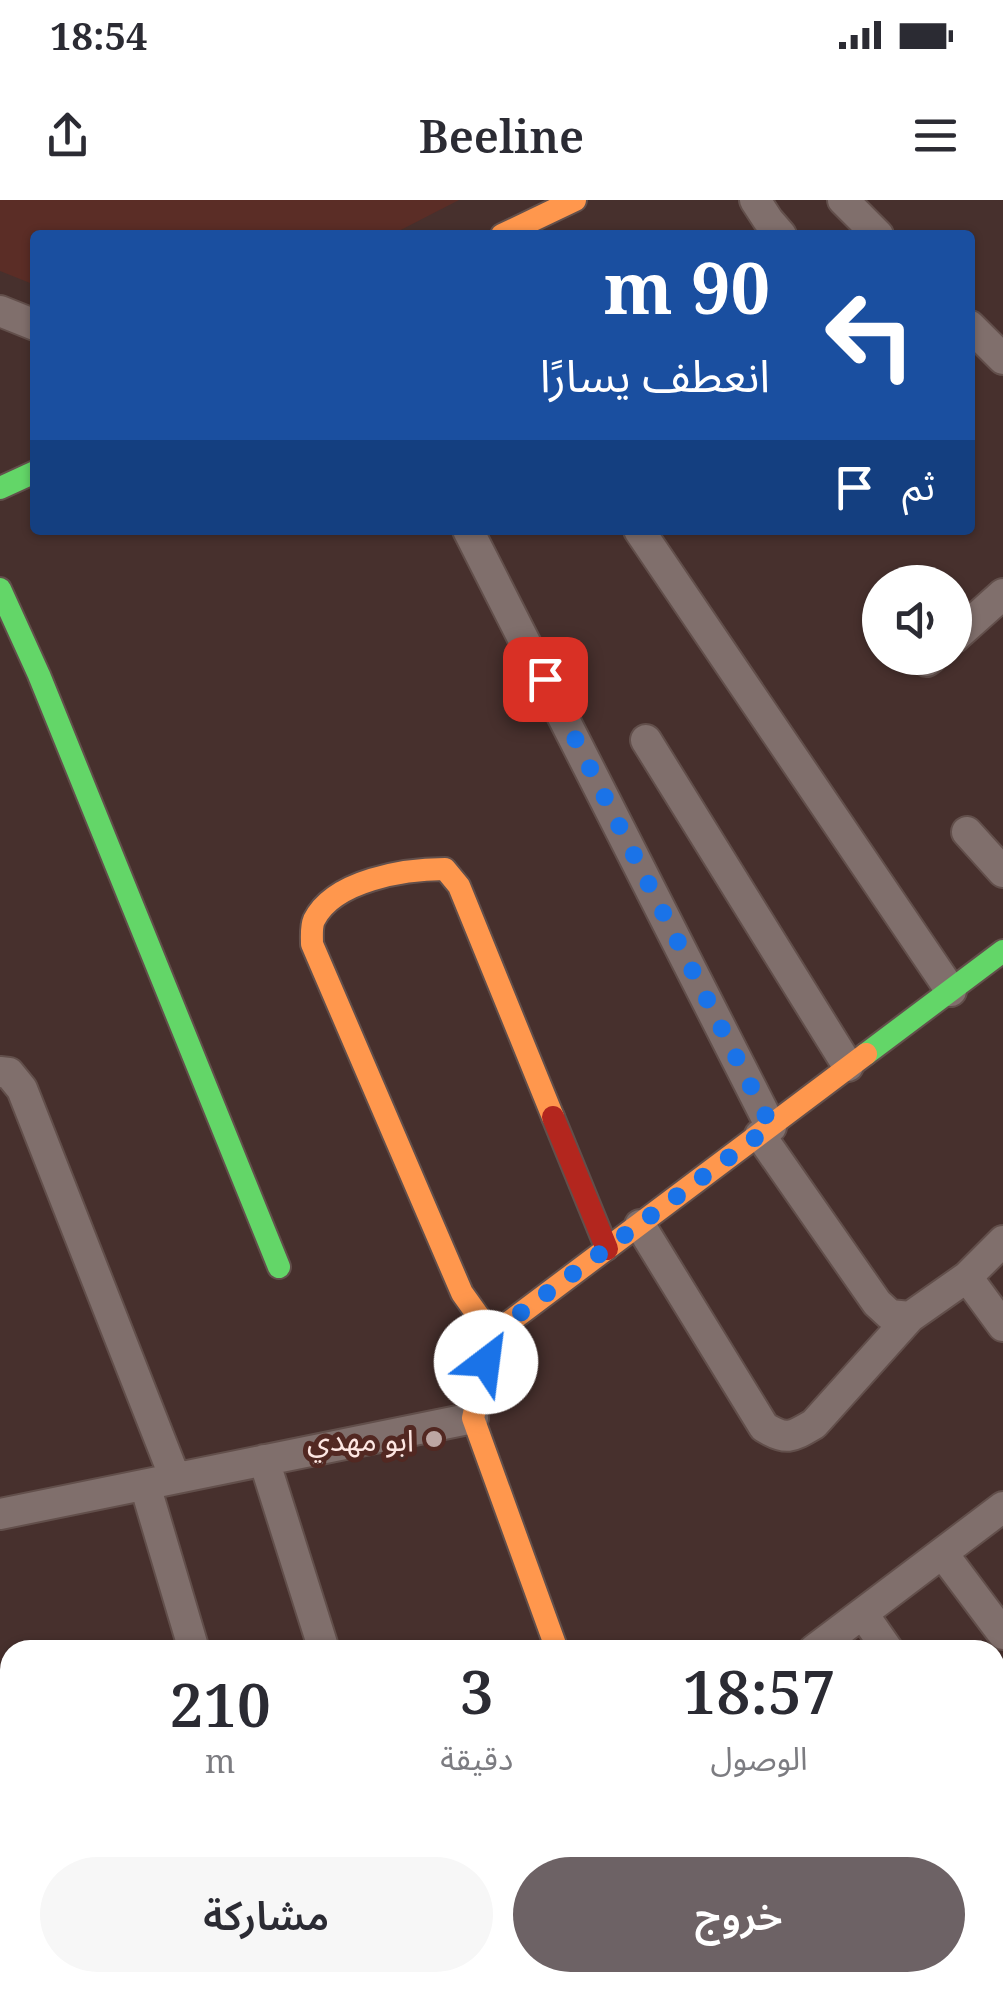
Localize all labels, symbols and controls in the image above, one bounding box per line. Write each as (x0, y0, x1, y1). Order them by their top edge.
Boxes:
text: 18:54 (50, 9, 147, 61)
text: Beeline (419, 105, 584, 166)
icon: share (40, 108, 95, 163)
icon: menu (908, 108, 963, 163)
text: 90 m (604, 239, 770, 335)
icon: left (805, 270, 935, 400)
text: انعطف يسارًا (540, 344, 770, 405)
text: ثم (902, 459, 935, 511)
icon: arrive (827, 460, 882, 515)
map controls (862, 565, 972, 675)
button: sound (862, 565, 972, 675)
pin (503, 637, 588, 722)
icon: arrive (518, 652, 573, 707)
position arrow (434, 1310, 538, 1414)
place label: ابو مهدي (307, 1419, 414, 1463)
marker: ابو مهدي (423, 1428, 445, 1450)
text: 3 (460, 1650, 494, 1732)
text: 18:57 (683, 1650, 836, 1732)
text: 210 (169, 1663, 271, 1745)
text: دقيقة (440, 1736, 513, 1779)
text: الوصول (710, 1736, 808, 1779)
text: m (205, 1739, 235, 1782)
button: مشاركة (40, 1857, 493, 1972)
button: خروج (513, 1857, 965, 1972)

